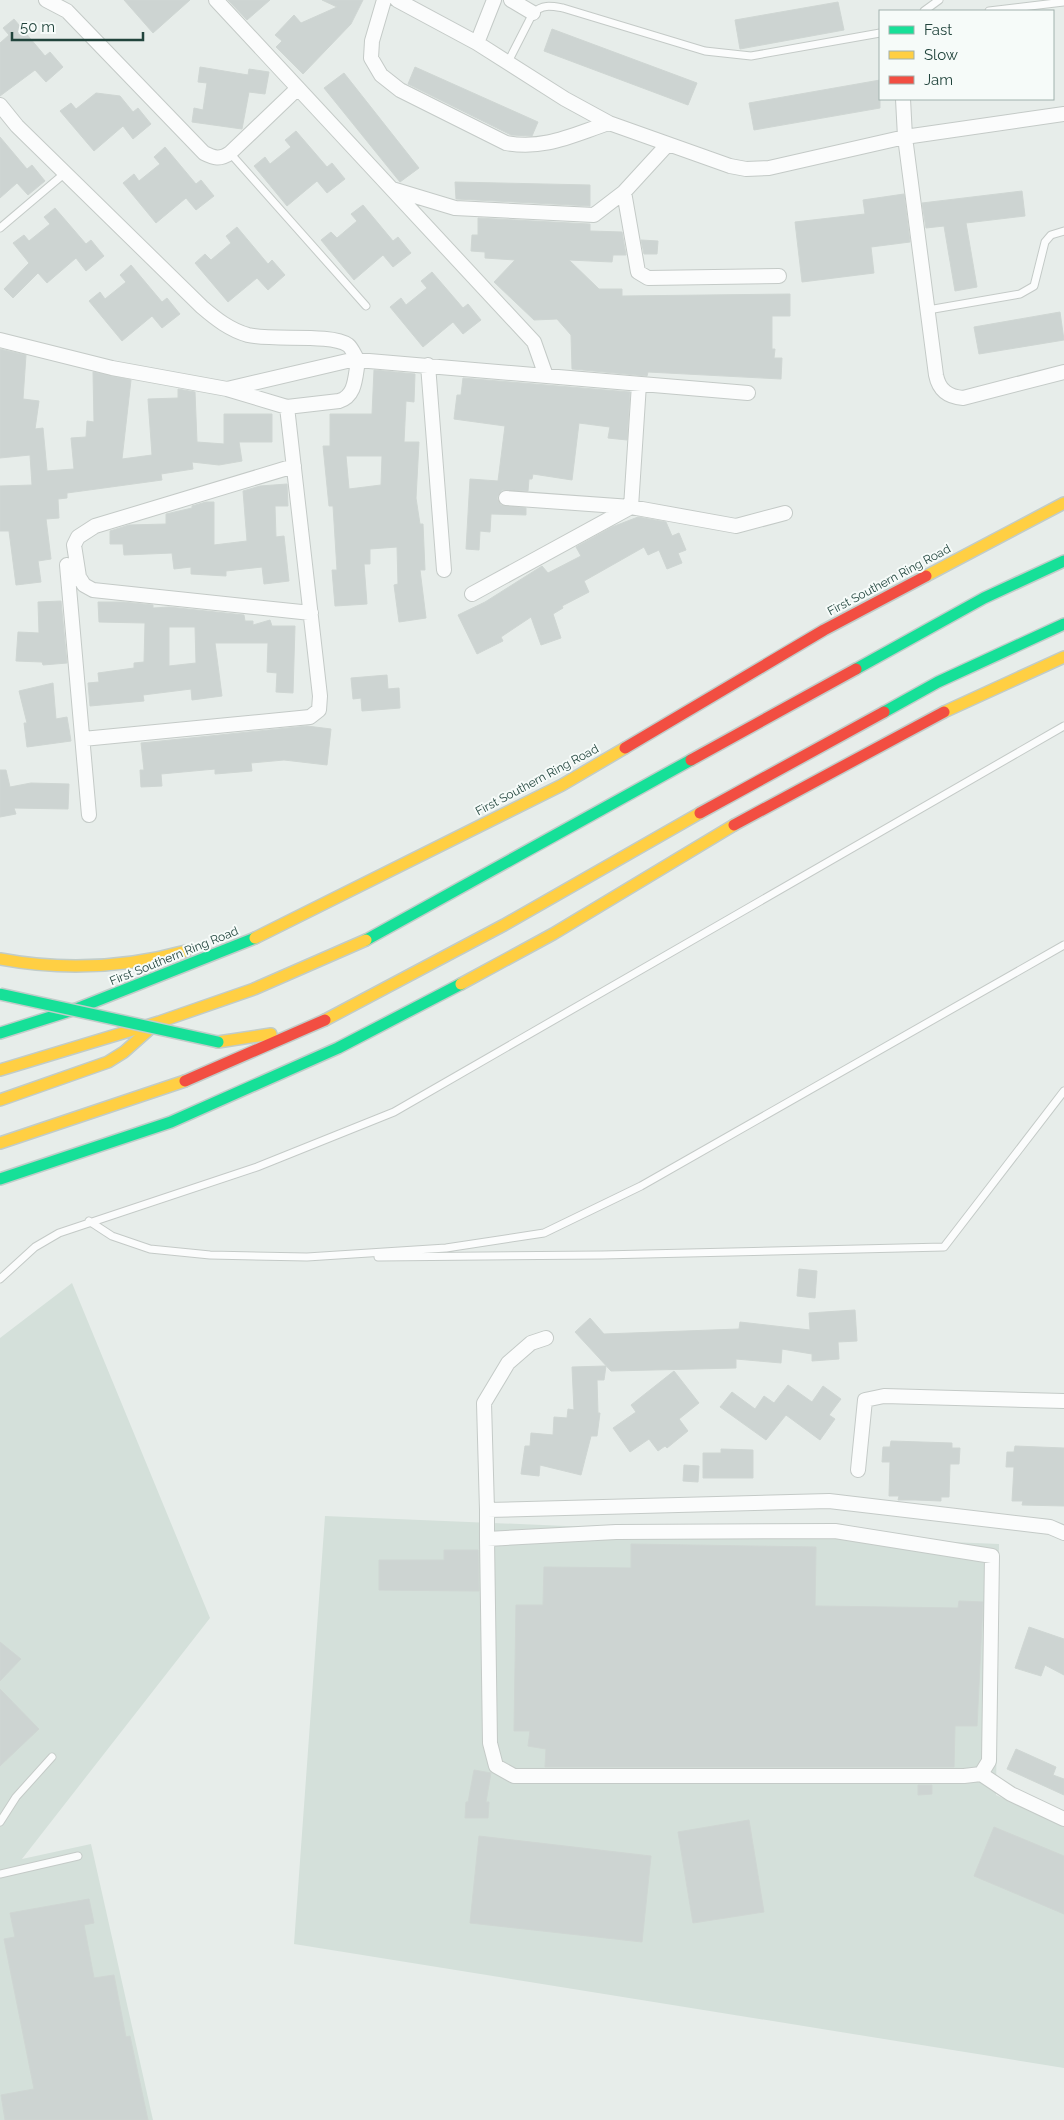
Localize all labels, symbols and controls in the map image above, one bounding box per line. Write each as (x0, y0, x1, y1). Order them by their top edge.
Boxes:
scale bar (12, 10, 144, 42)
legend (879, 10, 1054, 100)
text: 50 m (20, 18, 55, 36)
text: Fast (924, 21, 952, 39)
text: Slow (924, 46, 958, 64)
text: Jam (924, 71, 953, 89)
street label: First Southern Ring Road (825, 542, 953, 618)
street label: First Southern Ring Road (473, 742, 601, 818)
street label: First Southern Ring Road (108, 924, 240, 988)

